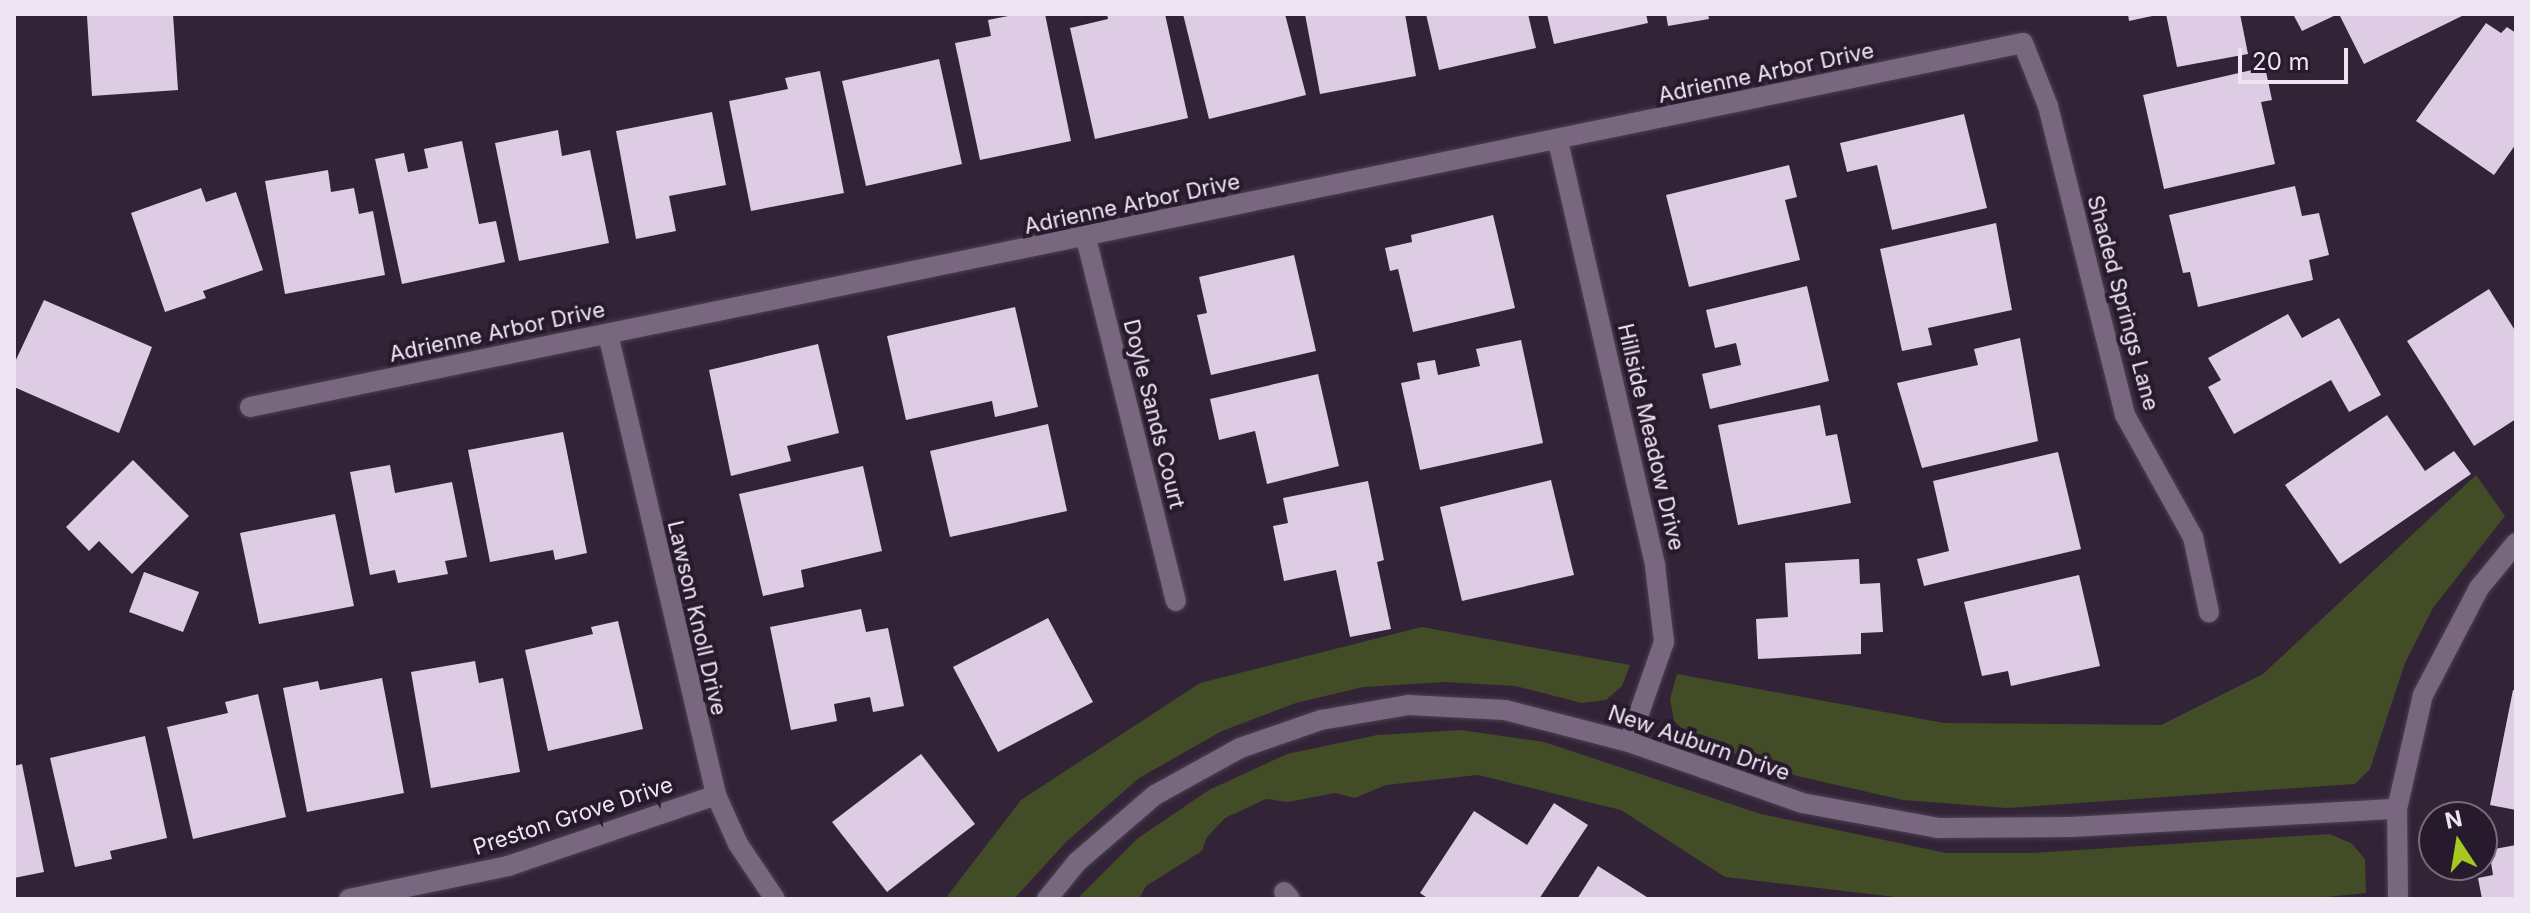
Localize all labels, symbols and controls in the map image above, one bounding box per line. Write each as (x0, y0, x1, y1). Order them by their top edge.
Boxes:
scale bar (2242, 32, 2352, 82)
street label: Adrienne Arbor Drive (1656, 37, 1876, 109)
text: 20 m (2252, 47, 2310, 76)
street label: Adrienne Arbor Drive (1022, 168, 1242, 240)
street label: Shaded Springs Lane (2082, 192, 2164, 414)
street label: Adrienne Arbor Drive (387, 296, 607, 368)
street label: Doyle Sands Court (1118, 317, 1190, 511)
street label: Hillside Meadow Drive (1612, 321, 1690, 553)
street label: Lawson Knoll Drive (662, 518, 732, 718)
street label: New Auburn Drive (1605, 700, 1793, 786)
street label: Preston Grove Drive (470, 771, 676, 861)
north arrow (2418, 801, 2498, 881)
text: N (2443, 805, 2464, 834)

